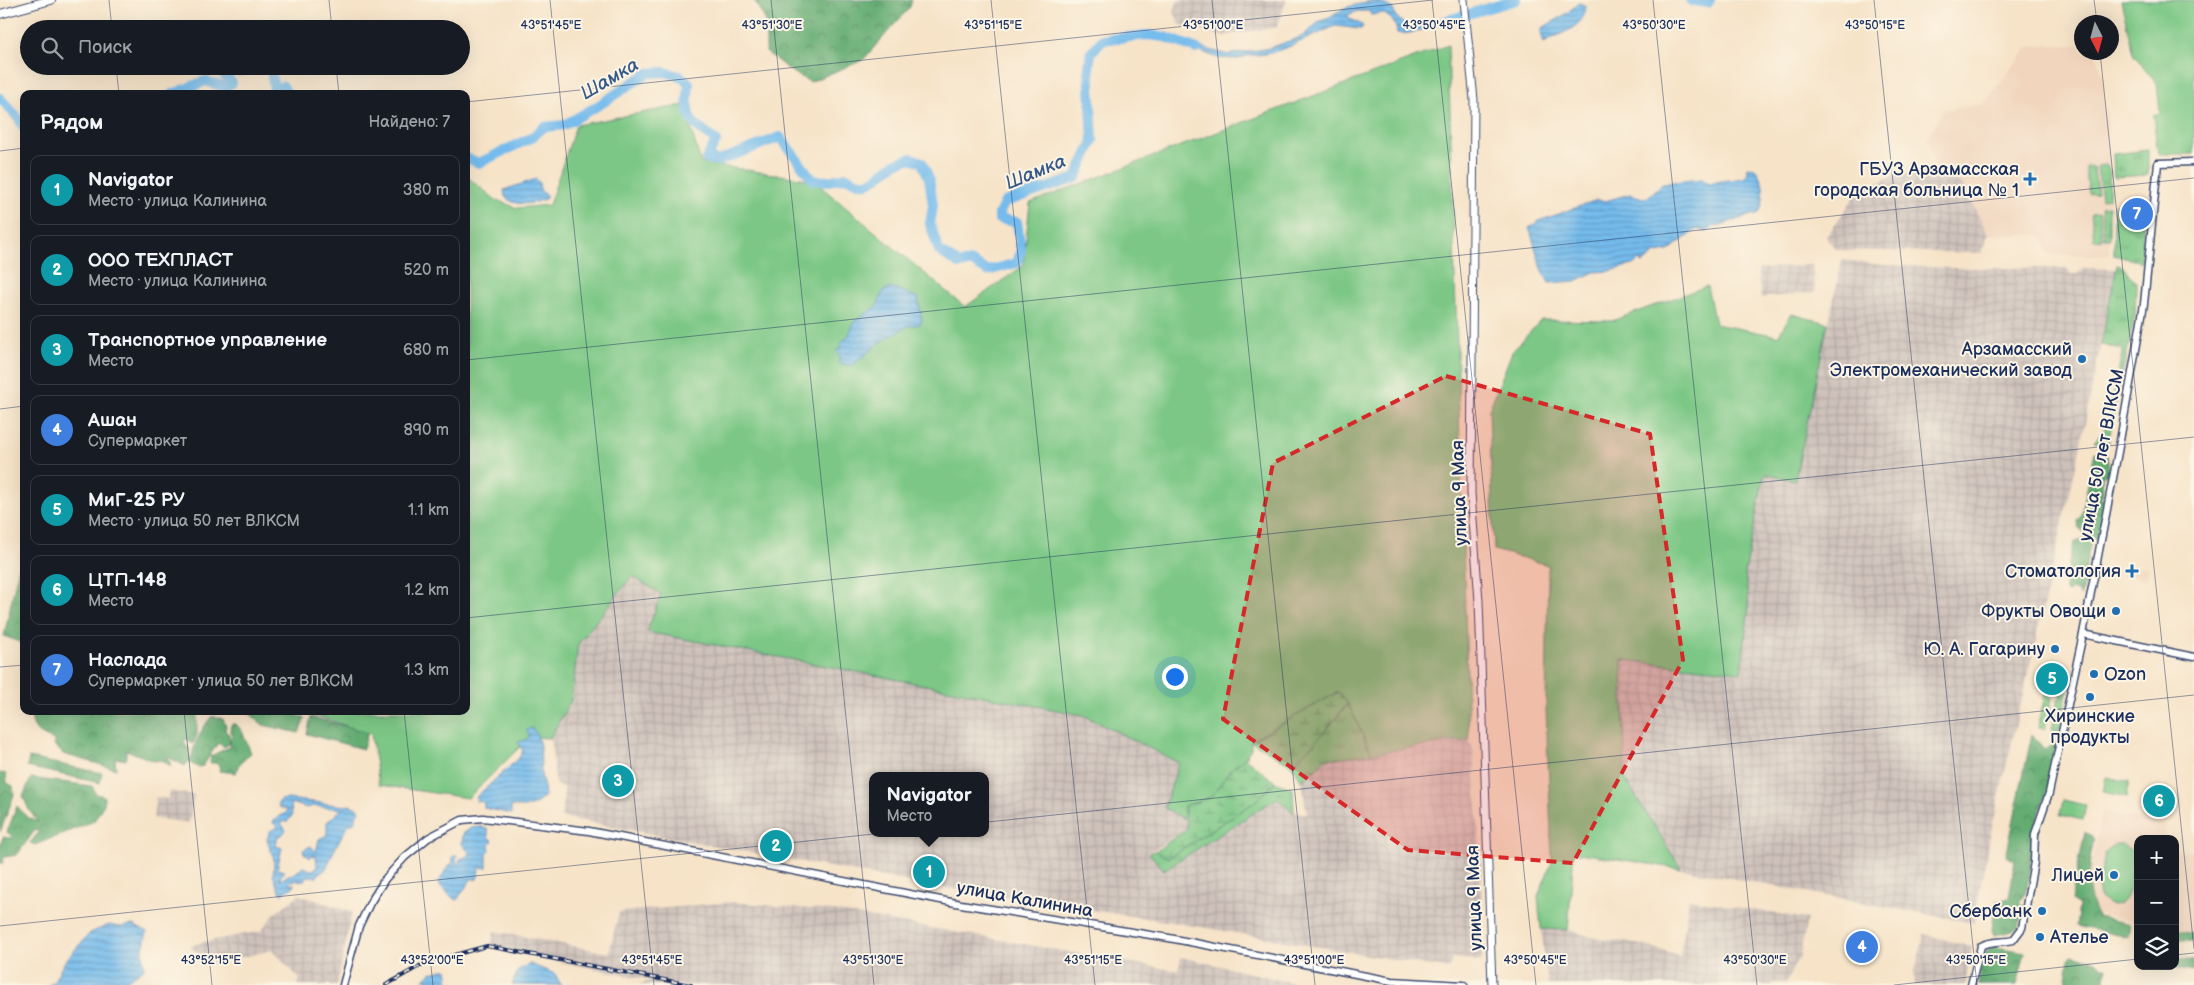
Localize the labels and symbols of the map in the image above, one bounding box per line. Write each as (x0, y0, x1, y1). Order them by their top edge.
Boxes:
north arrow (2074, 15, 2119, 60)
text: 43°51'45"E (521, 18, 581, 33)
text: 43°51'30"E (741, 18, 803, 33)
text: 43°51'15"E (964, 18, 1022, 33)
text: 43°51'00"E (1183, 18, 1243, 33)
text: 43°50'45"E (1402, 18, 1466, 33)
text: 43°50'30"E (1622, 18, 1686, 33)
text: 43°50'15"E (1845, 18, 1905, 33)
water label: Шамка (576, 53, 643, 105)
water label: Шамка (1002, 150, 1069, 195)
place label: ГБУЗ Арзамасская городская больница № 1 (1814, 159, 2019, 201)
marker: ГБУЗ Арзамасская городская больница № 1 (2023, 172, 2037, 186)
pin: 7 (2121, 195, 2153, 233)
place label: Арзамасский Электромеханический завод (1830, 339, 2072, 381)
marker: Арзамасский Электромеханический завод (2076, 353, 2088, 365)
street label: улица 50 лет ВЛКСМ (2074, 367, 2129, 543)
street label: улица 9 Мая (1447, 440, 1472, 546)
place label: Стоматология (2005, 561, 2121, 582)
marker: Стоматология (2125, 564, 2139, 578)
place label: Фрукты Овощи (1981, 601, 2106, 622)
marker: Фрукты Овощи (2110, 605, 2122, 617)
place label: Ю. А. Гагарину (1923, 639, 2046, 660)
marker: Ю. А. Гагарину (2049, 643, 2061, 655)
pin: 5 (2036, 660, 2068, 698)
your location (1162, 664, 1188, 690)
place label: Ozon (2104, 664, 2146, 685)
marker: Ozon (2088, 668, 2100, 680)
marker: Хиринские продукты (2084, 691, 2096, 703)
place label: Хиринские продукты (2045, 706, 2135, 748)
pin: 3 (602, 762, 634, 800)
pin: 6 (2143, 782, 2175, 820)
pin: 2 (760, 827, 792, 865)
street label: улица 9 Мая (1462, 845, 1487, 951)
pin: 1 (913, 853, 945, 891)
place label: Лицей (2051, 865, 2104, 886)
marker: Лицей (2108, 869, 2120, 881)
street label: улица Калинина (955, 877, 1095, 922)
place label: Сбербанк (1950, 901, 2032, 922)
marker: Сбербанк (2036, 905, 2048, 917)
place label: Ателье (2049, 927, 2108, 948)
pin: 4 (1846, 928, 1878, 966)
marker: Ателье (2034, 931, 2046, 943)
text: 43°52'15"E (181, 953, 241, 968)
text: 43°52'00"E (400, 953, 464, 968)
text: 43°51'45"E (622, 953, 682, 968)
text: 43°51'30"E (842, 953, 904, 968)
text: 43°51'15"E (1064, 953, 1122, 968)
text: 43°51'00"E (1284, 953, 1344, 968)
text: 43°50'45"E (1503, 953, 1567, 968)
text: 43°50'30"E (1723, 953, 1787, 968)
text: 43°50'15"E (1946, 953, 2006, 968)

